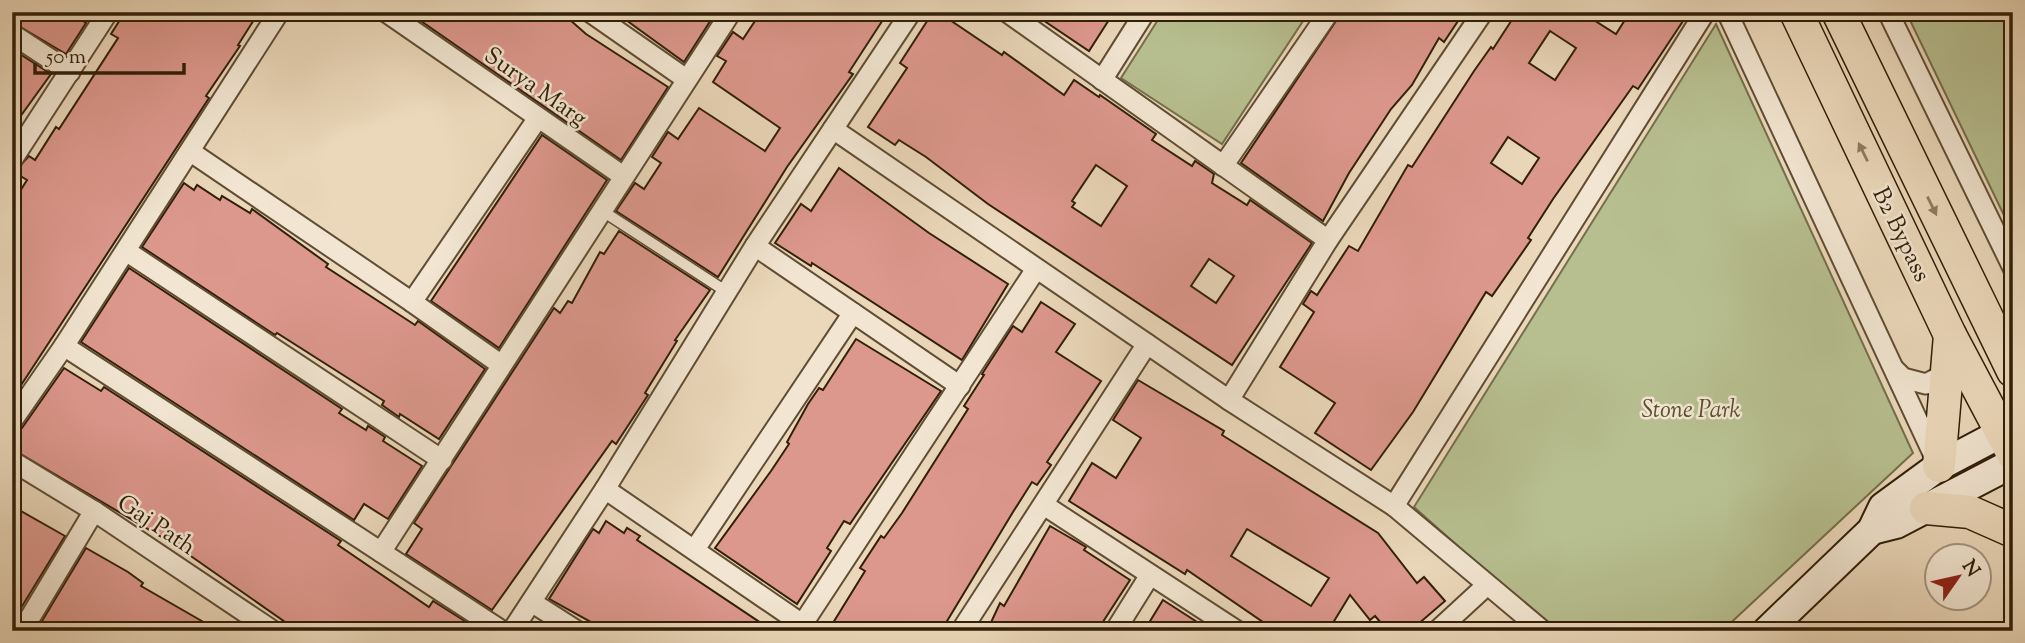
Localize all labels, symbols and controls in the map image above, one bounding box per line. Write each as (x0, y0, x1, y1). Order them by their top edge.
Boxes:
scale bar (35, 32, 184, 76)
street label: Surya Marg (476, 40, 593, 136)
text: 50 m (45, 43, 86, 73)
one-way arrow (1857, 141, 1868, 162)
street label: B2 Bypass (1863, 182, 1938, 288)
one-way arrow (1926, 196, 1937, 216)
park label: Stone Park (1642, 394, 1741, 428)
street label: Gaj Path (110, 487, 202, 565)
north arrow (1924, 542, 1994, 612)
text: N (1955, 555, 1985, 583)

